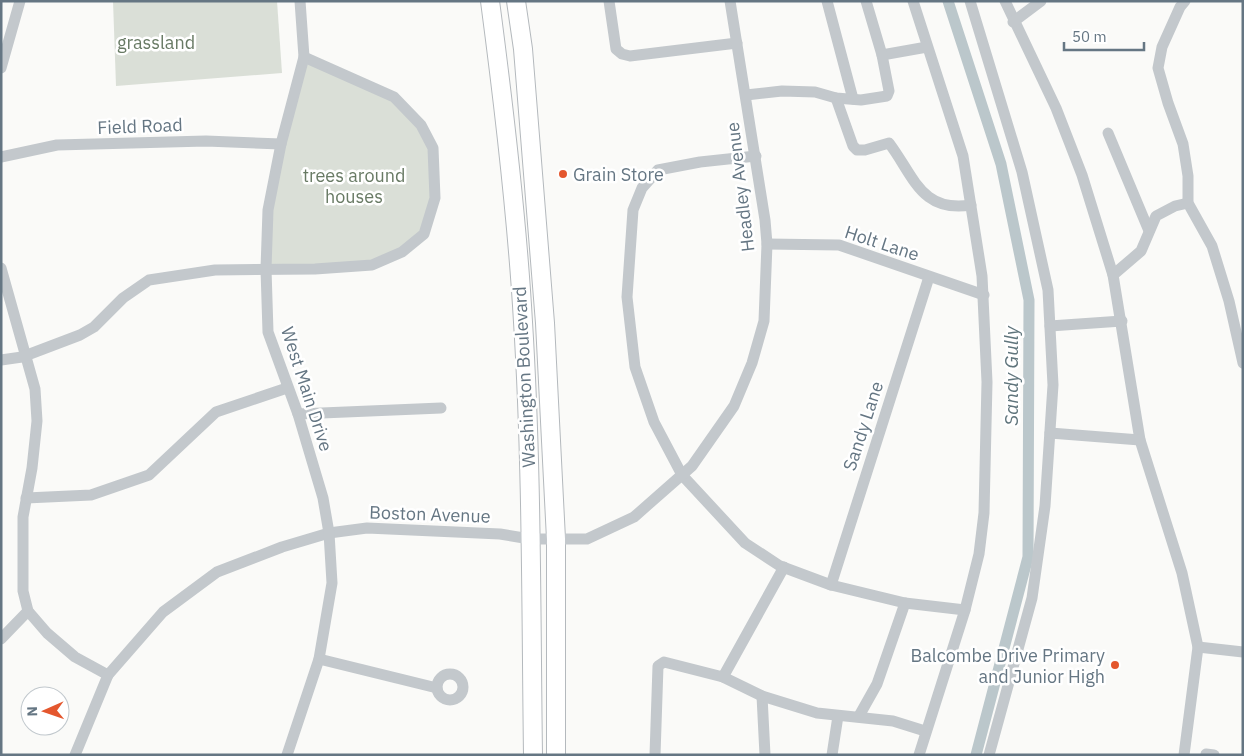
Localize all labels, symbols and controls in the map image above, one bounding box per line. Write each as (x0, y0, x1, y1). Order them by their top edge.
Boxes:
scale bar (1064, 20, 1144, 52)
text: 50 m (1072, 27, 1107, 46)
park label: grassland (117, 31, 195, 54)
street label: Field Road (97, 113, 183, 139)
street label: Headley Avenue (721, 121, 759, 253)
place label: Grain Store (573, 163, 664, 186)
park label: trees around houses (303, 164, 405, 208)
marker: Grain Store (557, 168, 569, 180)
street label: Holt Lane (842, 220, 922, 266)
street label: Washington Boulevard (508, 286, 540, 468)
street label: West Main Drive (276, 324, 338, 454)
water label: Sandy Gully (999, 325, 1023, 426)
street label: Sandy Lane (838, 378, 888, 474)
street label: Boston Avenue (369, 500, 491, 528)
place label: Balcombe Drive Primary and Junior High (910, 644, 1105, 688)
marker: Balcombe Drive Primary and Junior High (1109, 659, 1121, 671)
north arrow (20, 686, 70, 736)
text: N (23, 706, 41, 717)

